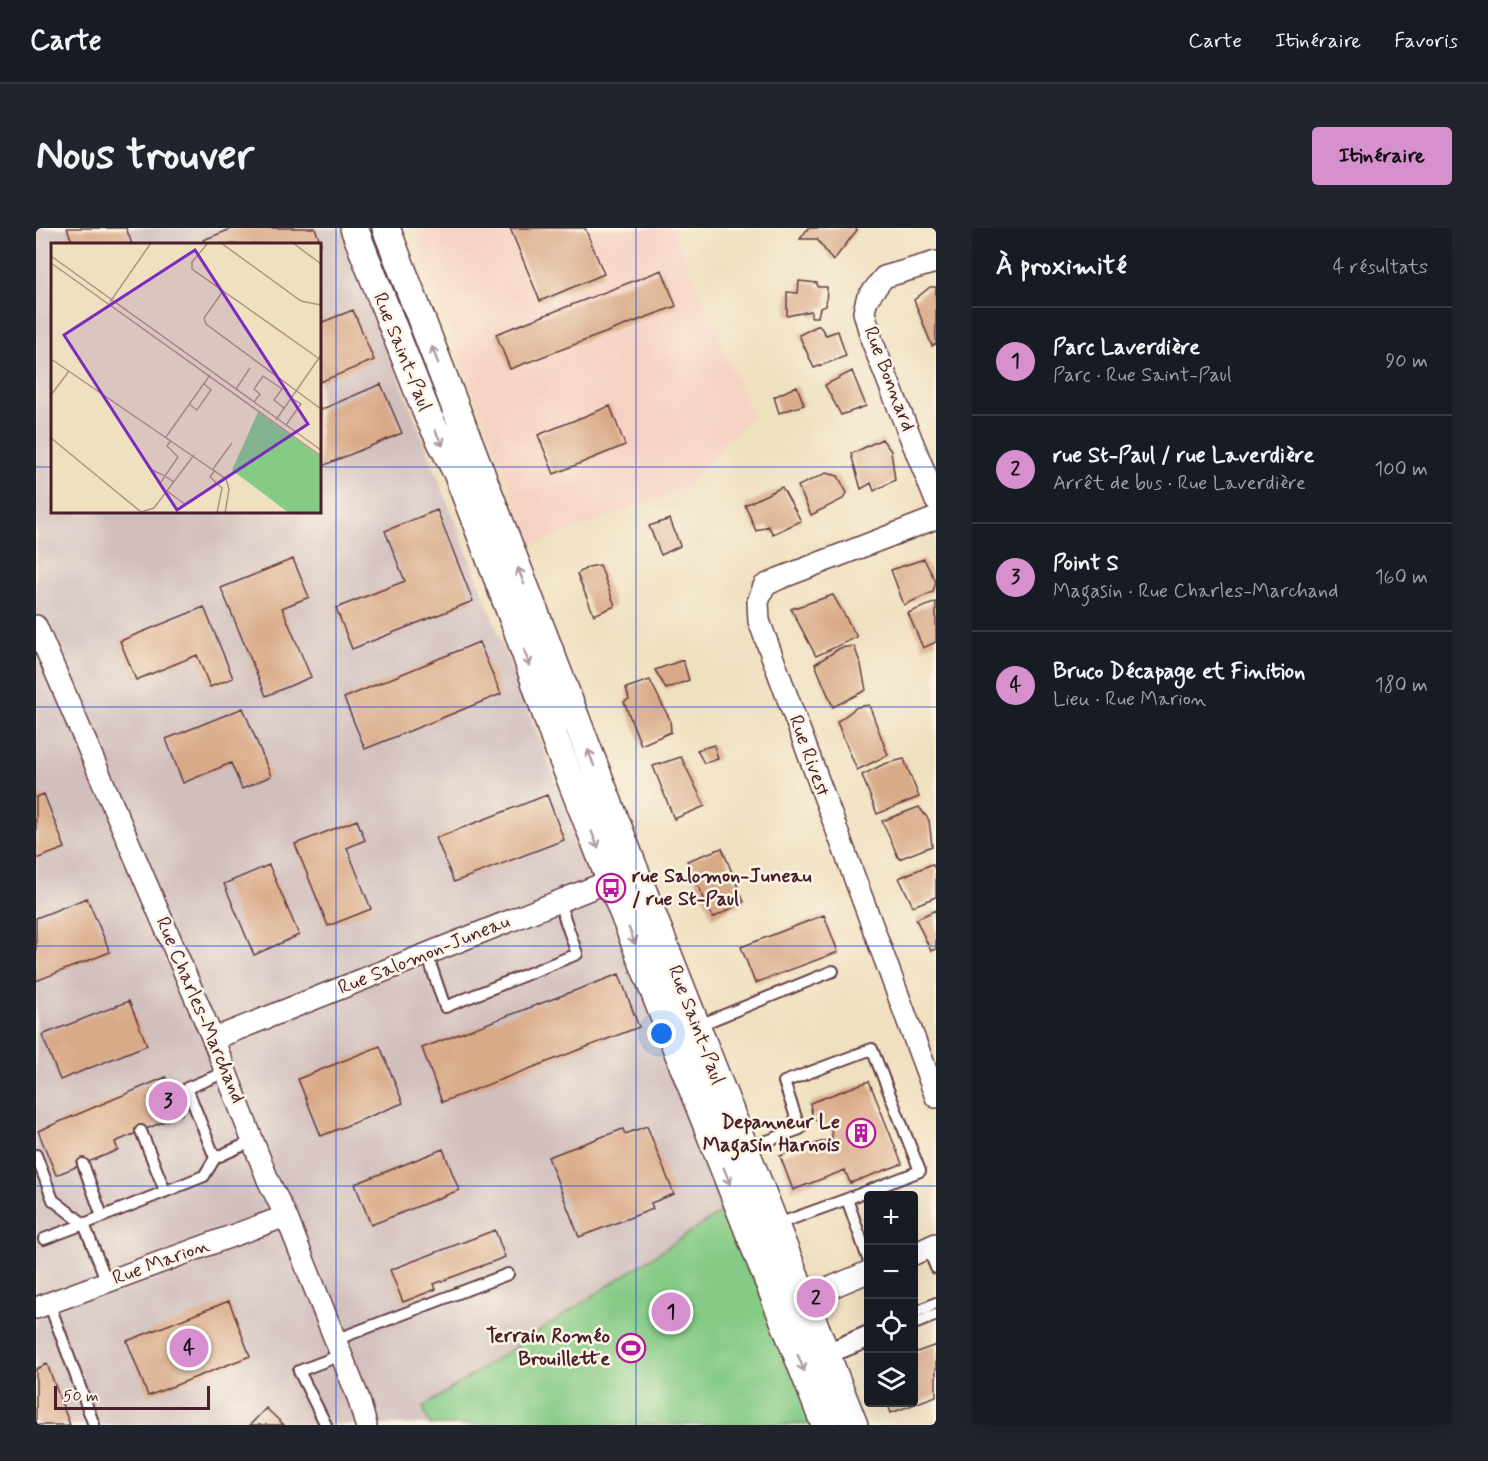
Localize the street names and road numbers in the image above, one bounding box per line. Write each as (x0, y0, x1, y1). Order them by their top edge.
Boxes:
street label: Rue Saint-Paul (366, 289, 438, 415)
street label: Rue Bonnard (857, 323, 921, 435)
street label: Rue Rivest (782, 712, 836, 801)
street label: Rue Salomon-Juneau (334, 908, 514, 1002)
street label: Rue Charles-Marchand (149, 913, 251, 1107)
street label: Rue Saint-Paul (661, 962, 731, 1089)
street label: Rue Marion (109, 1232, 213, 1292)

